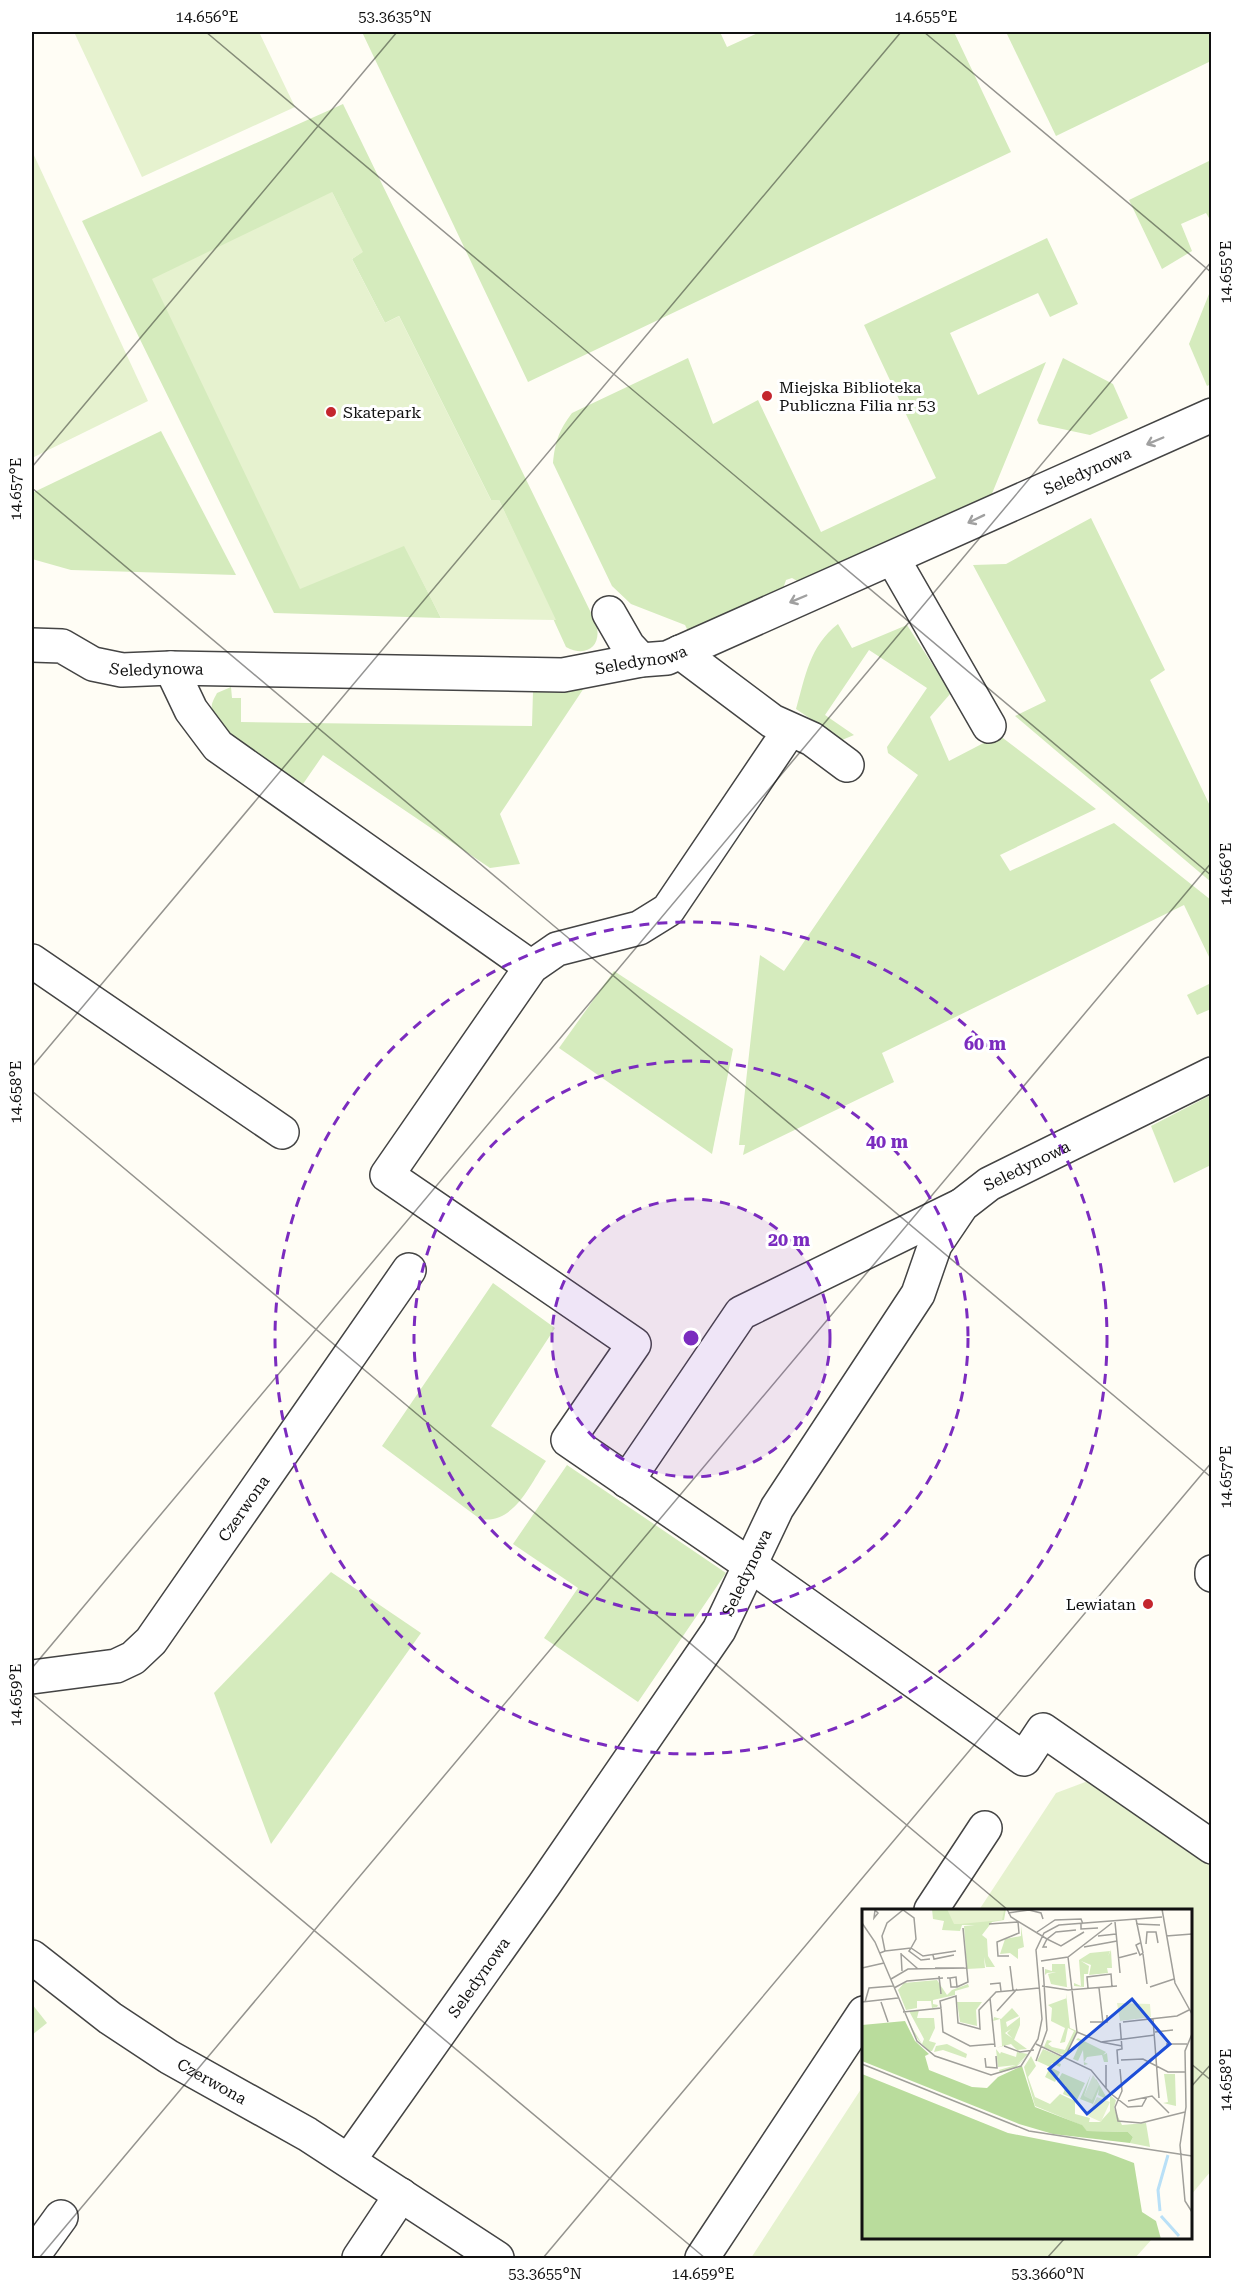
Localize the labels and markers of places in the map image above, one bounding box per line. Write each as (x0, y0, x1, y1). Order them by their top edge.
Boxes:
place label: Miejska Biblioteka Publiczna Filia nr 53 (779, 378, 936, 415)
marker: Miejska Biblioteka Publiczna Filia nr 53 (760, 389, 774, 403)
place label: Skatepark (343, 403, 421, 422)
marker: Skatepark (324, 405, 338, 419)
centre of rings (681, 1328, 701, 1348)
place label: Lewiatan (1066, 1595, 1136, 1614)
marker: Lewiatan (1141, 1597, 1155, 1611)

